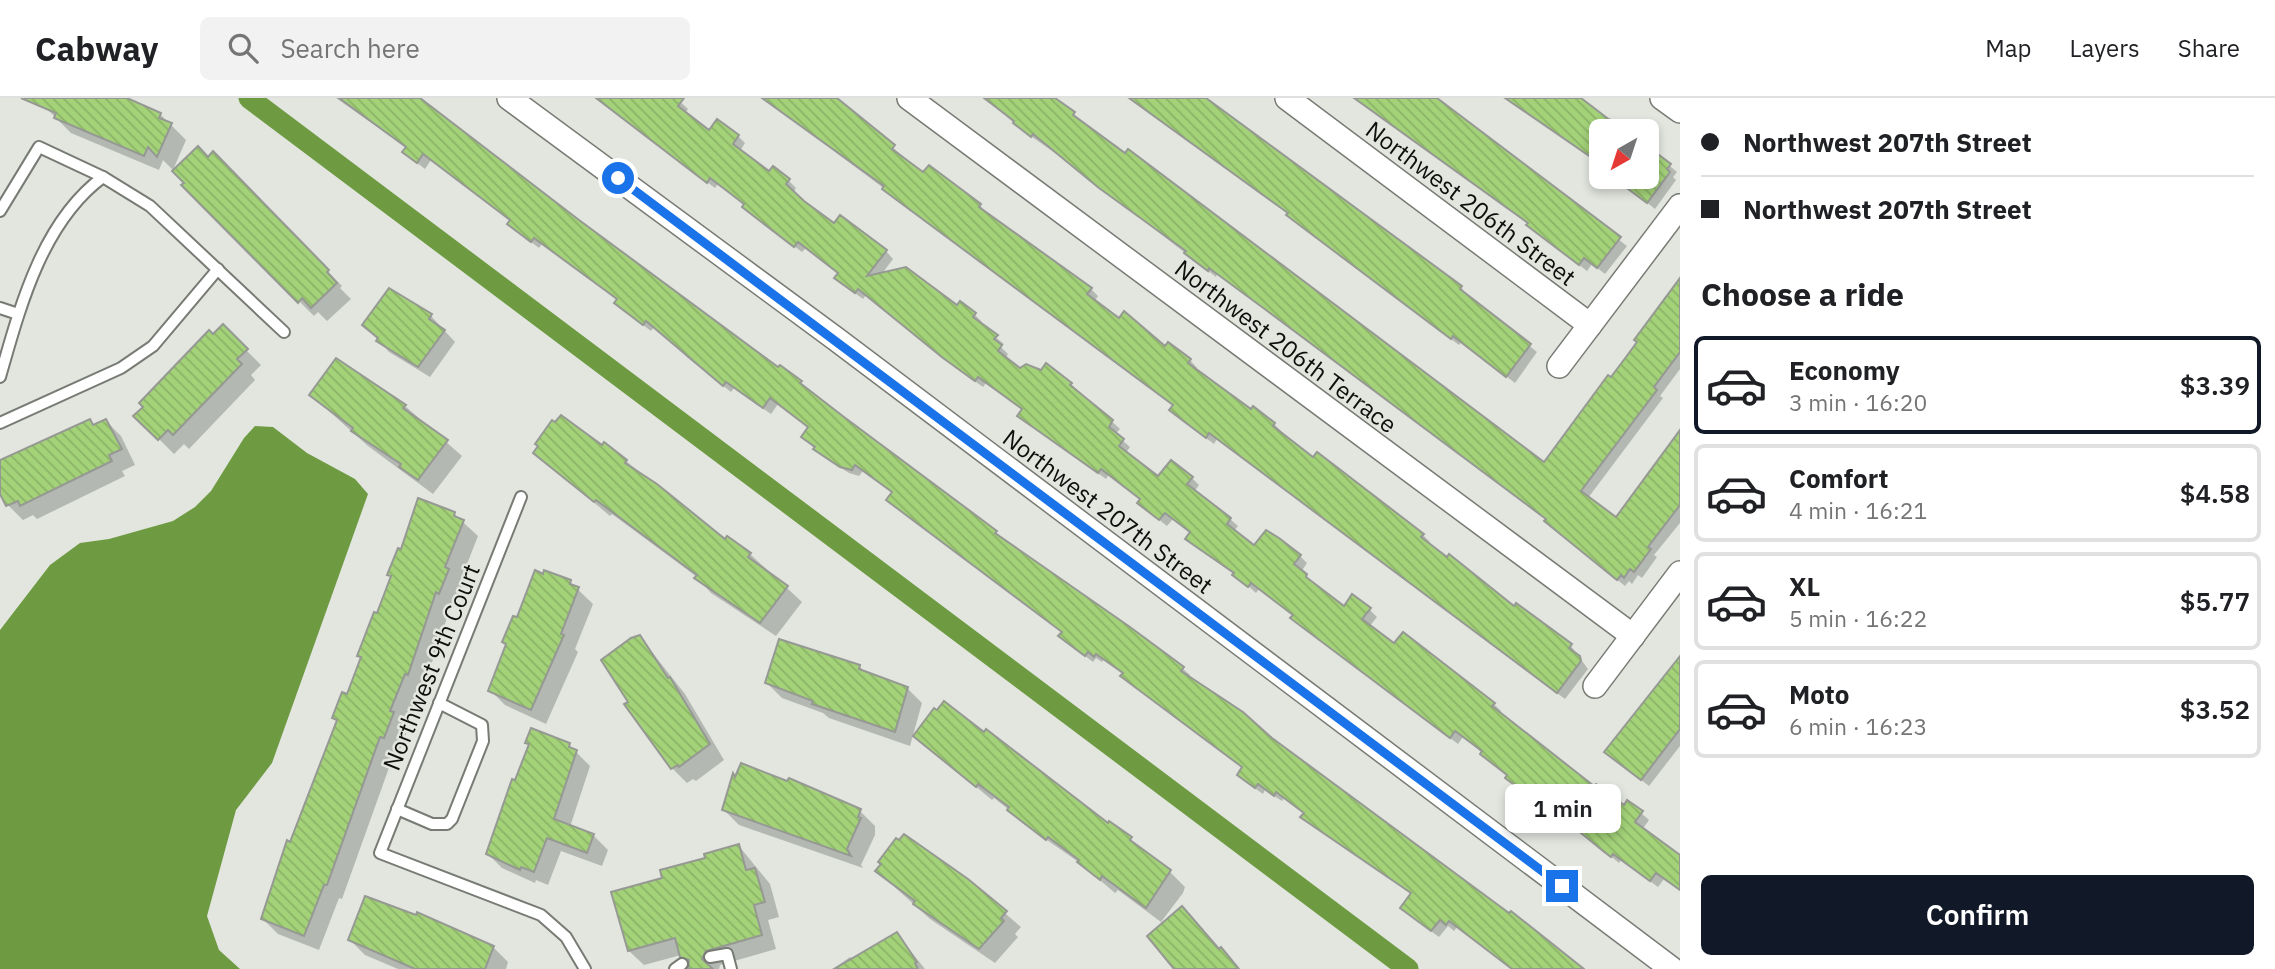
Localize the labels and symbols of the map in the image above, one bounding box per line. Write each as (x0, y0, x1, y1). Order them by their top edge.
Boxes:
street label: Northwest 206th Street (1360, 113, 1582, 293)
north arrow (1589, 119, 1659, 189)
route start (602, 162, 634, 194)
street label: Northwest 206th Terrace (1169, 252, 1403, 440)
street label: Northwest 207th Street (997, 421, 1219, 601)
street label: Northwest 9th Court (375, 559, 487, 775)
callout: 1 min (1504, 784, 1620, 834)
route end (1546, 870, 1578, 902)

